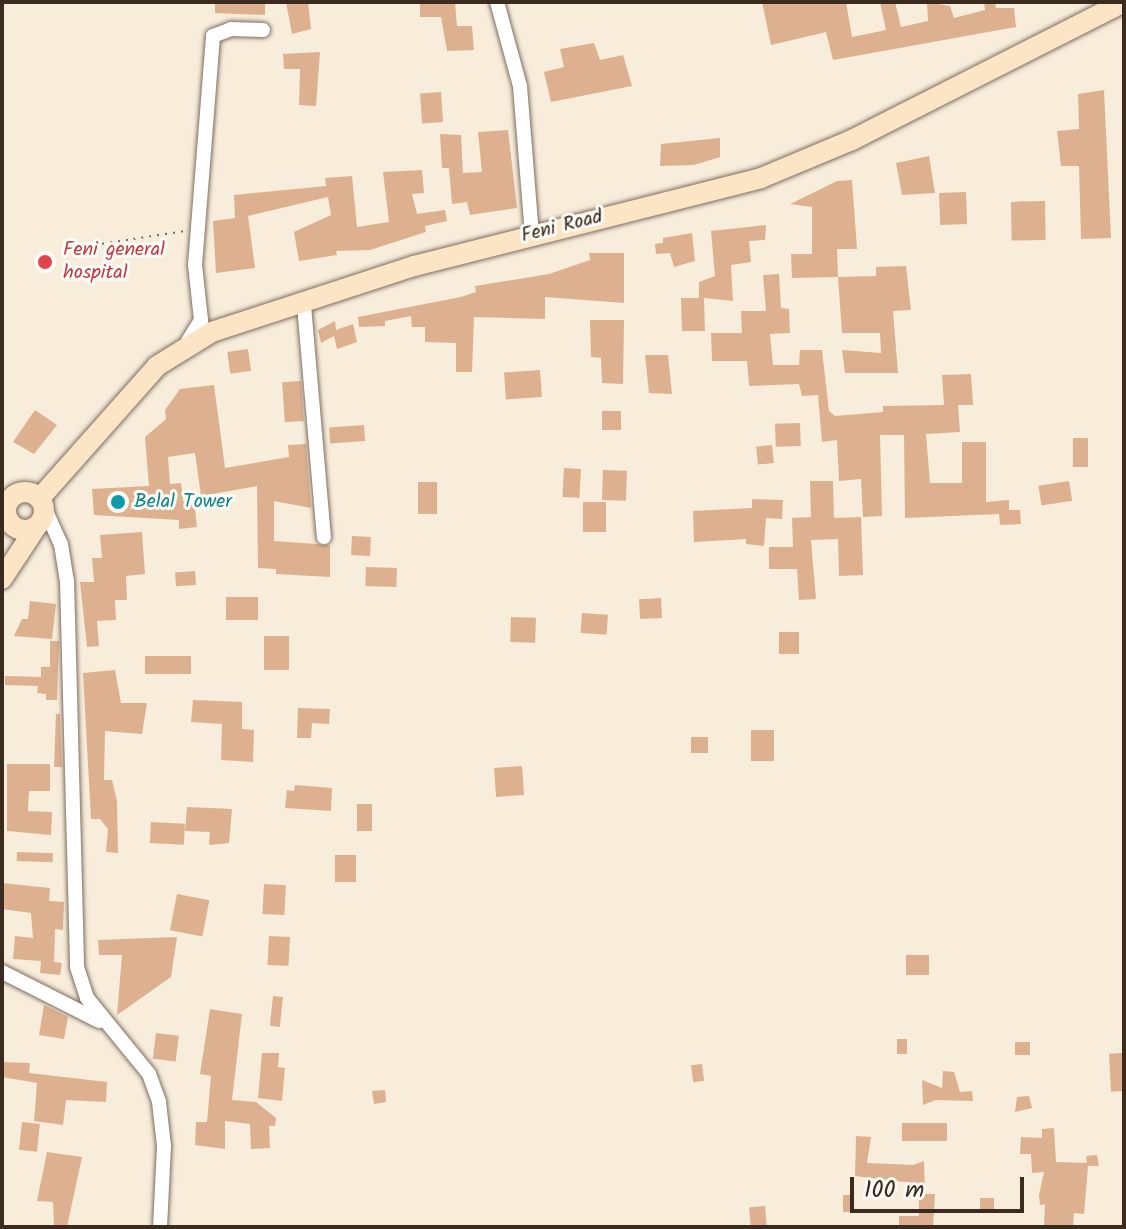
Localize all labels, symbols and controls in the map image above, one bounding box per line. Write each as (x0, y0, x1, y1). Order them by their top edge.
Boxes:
street label: Feni Road (519, 205, 605, 249)
place label: Feni general hospital (63, 238, 165, 285)
marker: Feni general hospital (34, 251, 56, 273)
place label: Belal Tower (134, 490, 232, 514)
marker: Belal Tower (109, 493, 127, 511)
scale bar (854, 1161, 1028, 1211)
text: 100 m (864, 1171, 924, 1210)

